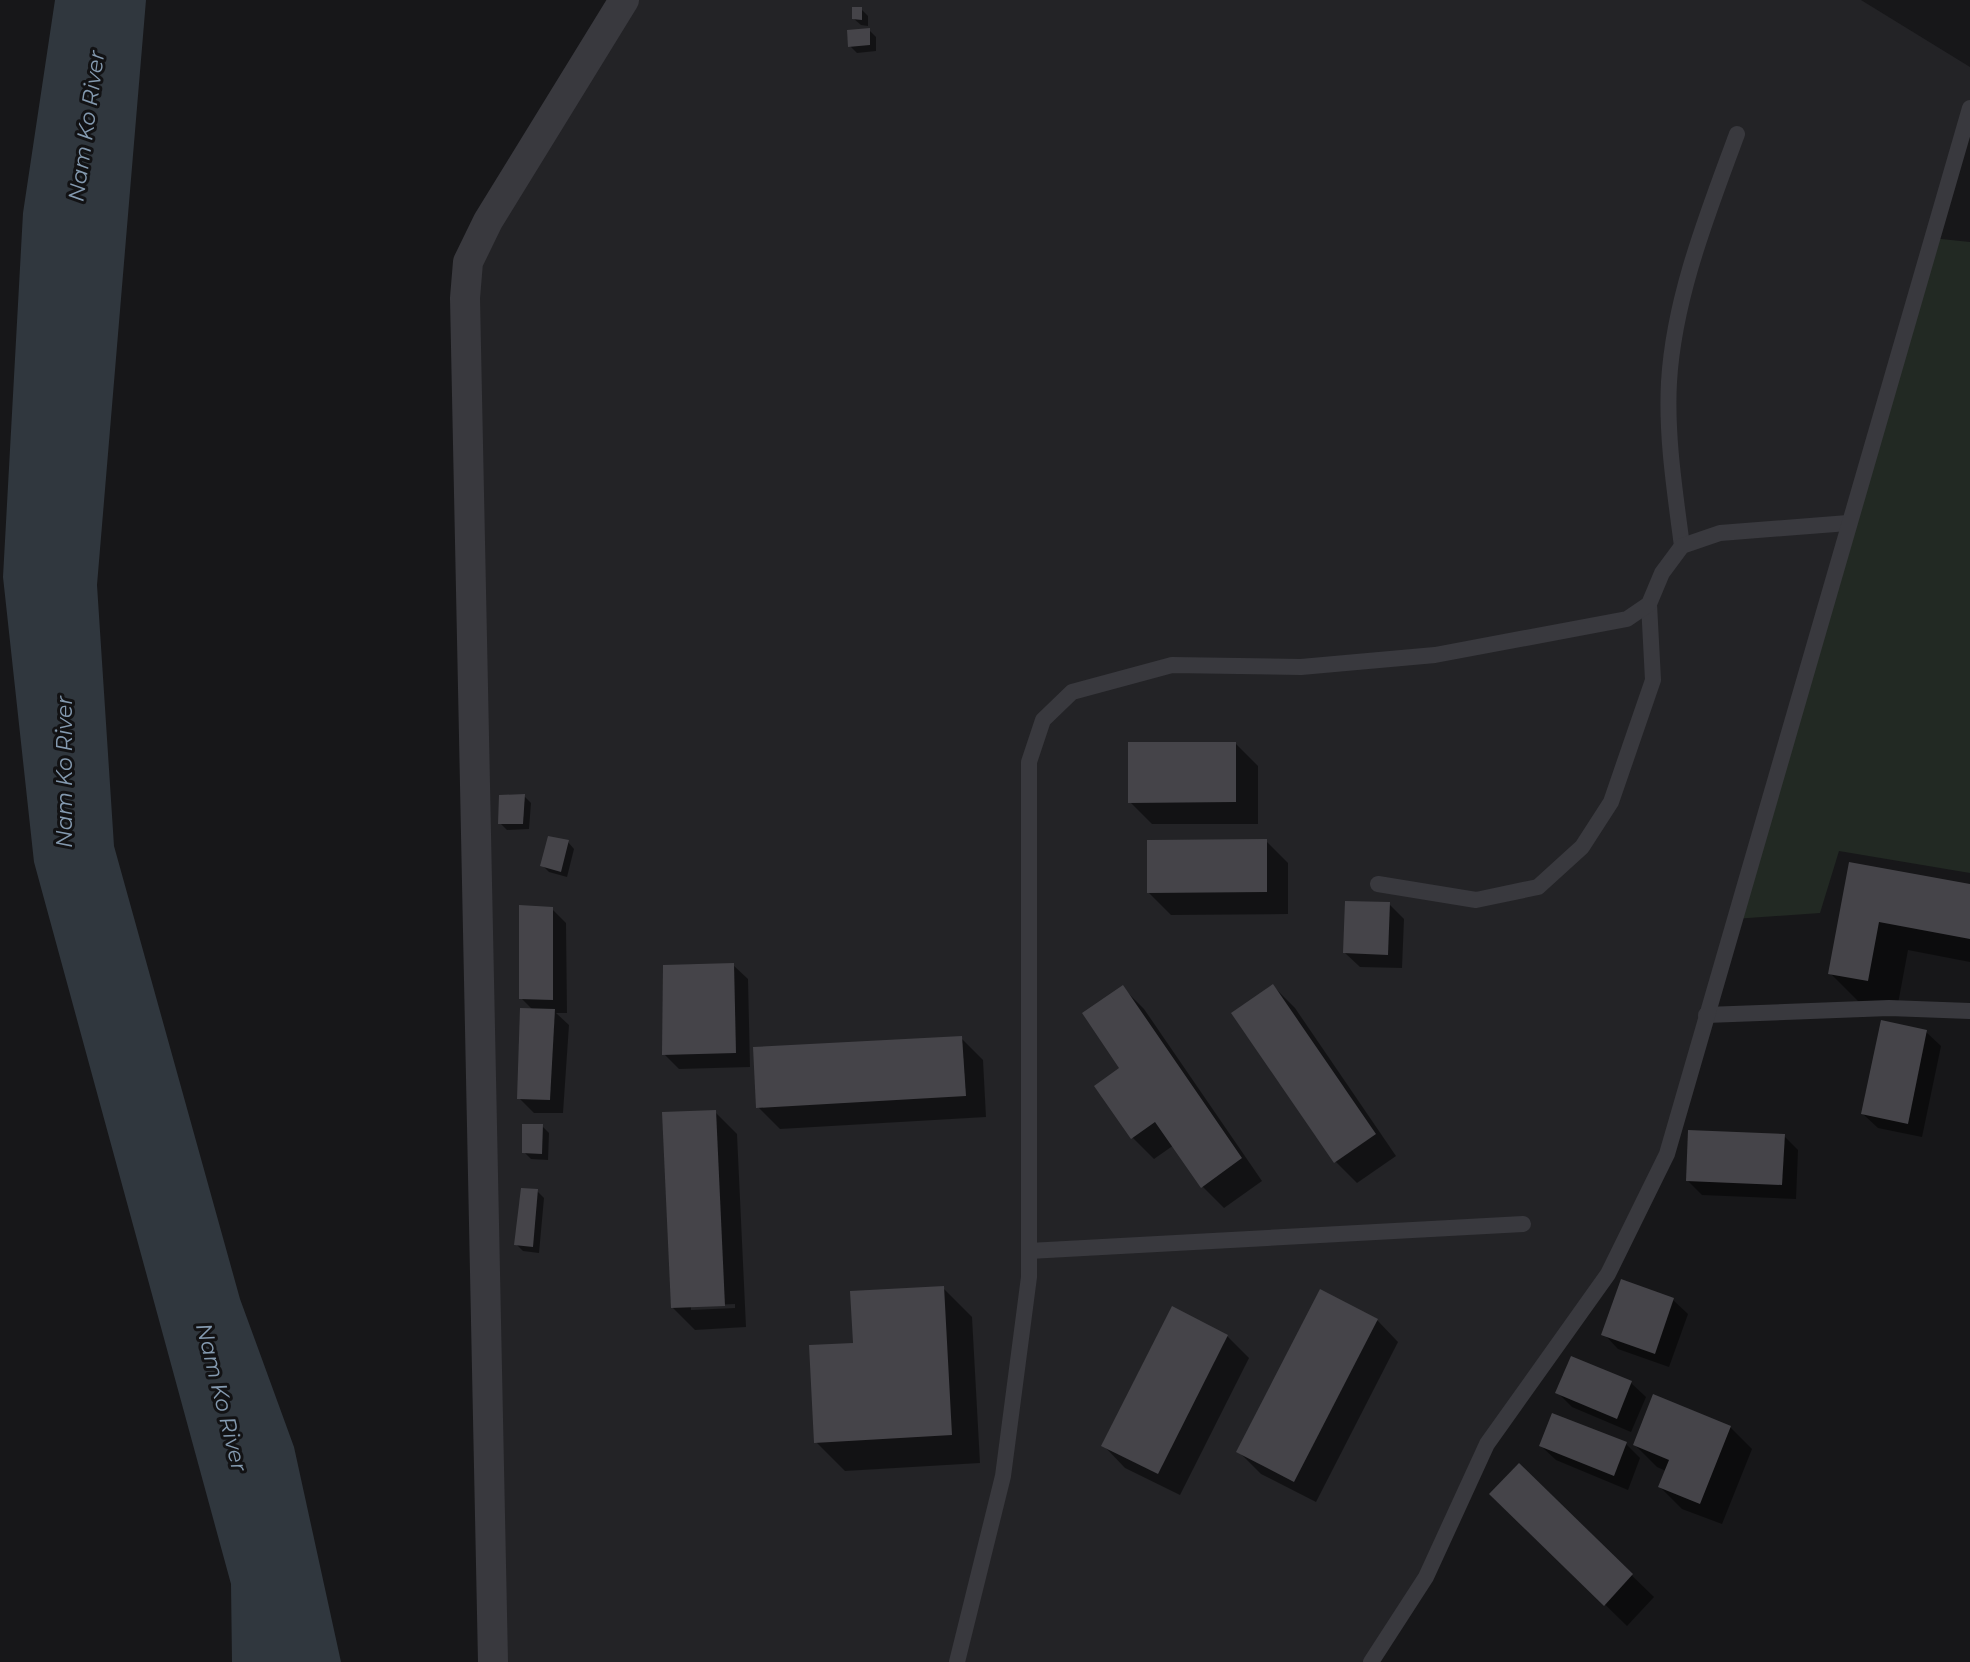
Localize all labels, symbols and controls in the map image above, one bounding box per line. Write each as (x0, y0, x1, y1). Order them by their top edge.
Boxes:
water label: Nam Ko River (63, 48, 111, 203)
water label: Nam Ko River (51, 695, 78, 848)
water label: Nam Ko River (190, 1320, 253, 1475)

